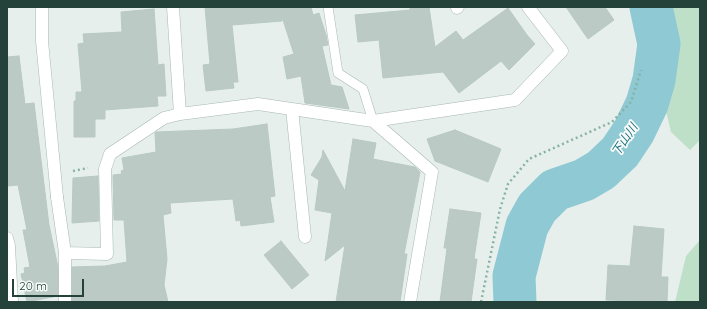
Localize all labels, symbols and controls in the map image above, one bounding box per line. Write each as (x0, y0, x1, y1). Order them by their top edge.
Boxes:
water label: 下山川 (609, 121, 641, 159)
scale bar (14, 271, 86, 297)
text: 20 m (19, 278, 47, 293)

